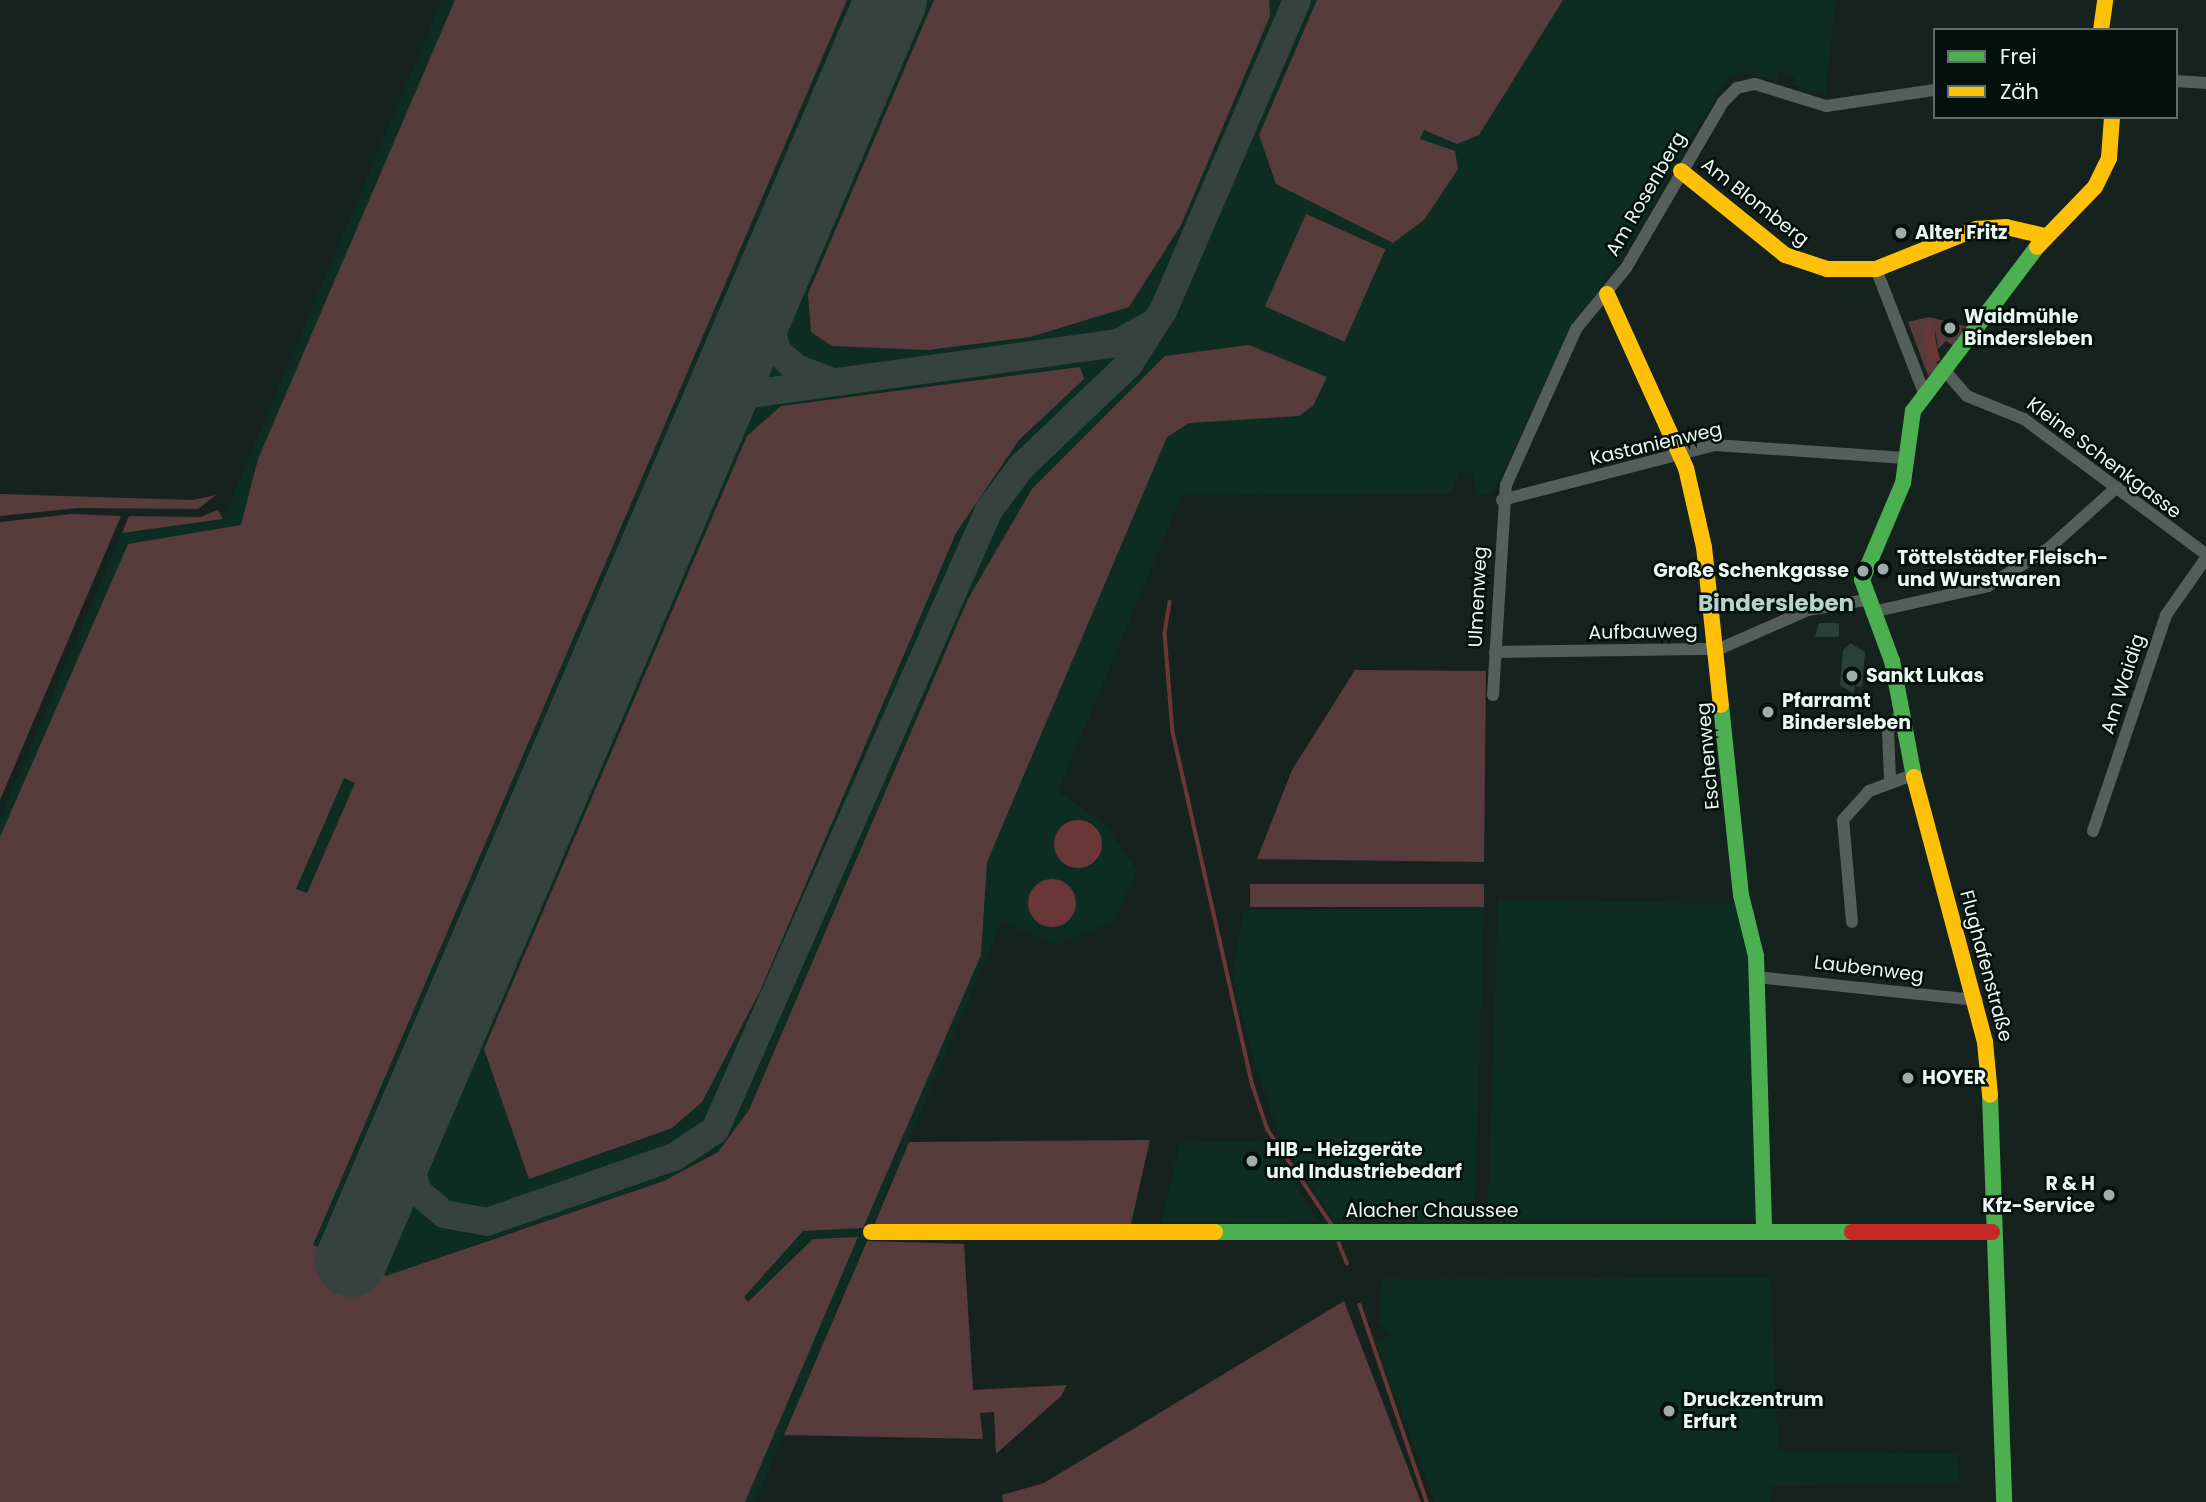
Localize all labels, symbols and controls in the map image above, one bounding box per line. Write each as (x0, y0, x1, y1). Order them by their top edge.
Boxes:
legend (1933, 28, 2178, 119)
text: Frei (2000, 42, 2037, 71)
text: Zäh (2000, 77, 2039, 106)
street label: Am Rosenberg (1601, 128, 1691, 260)
street label: Am Blomberg (1697, 153, 1813, 251)
place label: Alter Fritz (1915, 222, 2007, 244)
marker: Alter Fritz (1893, 225, 1909, 241)
place label: Waidmühle Bindersleben (1964, 306, 2093, 350)
marker: Waidmühle Bindersleben (1942, 320, 1958, 336)
street label: Kleine Schenkgasse (2022, 393, 2186, 523)
street label: Kastanienweg (1588, 418, 1724, 470)
street label: Ulmenweg (1464, 546, 1492, 648)
place label: Töttelstädter Fleisch- und Wurstwaren (1897, 547, 2108, 591)
place label: Große Schenkgasse (1653, 560, 1849, 582)
marker: Töttelstädter Fleisch- und Wurstwaren (1875, 561, 1891, 577)
marker: Große Schenkgasse (1855, 563, 1871, 579)
district label: Bindersleben (1698, 589, 1854, 617)
street label: Aufbauweg (1588, 620, 1698, 644)
street label: Am Waidig (2096, 631, 2150, 737)
place label: Sankt Lukas (1866, 665, 1984, 687)
marker: Sankt Lukas (1844, 668, 1860, 684)
place label: Pfarramt Bindersleben (1782, 690, 1911, 734)
street label: Eschenweg (1692, 701, 1724, 811)
marker: Pfarramt Bindersleben (1760, 704, 1776, 720)
street label: Flughafenstraße (1955, 888, 2017, 1044)
street label: Laubenweg (1813, 951, 1925, 987)
place label: HOYER (1922, 1067, 1986, 1089)
marker: HOYER (1900, 1070, 1916, 1086)
place label: HIB - Heizgeräte und Industriebedarf (1266, 1139, 1462, 1183)
marker: HIB - Heizgeräte und Industriebedarf (1244, 1153, 1260, 1169)
place label: R & H Kfz-Service (1982, 1173, 2095, 1217)
marker: R & H Kfz-Service (2101, 1187, 2117, 1203)
street label: Alacher Chaussee (1345, 1200, 1519, 1222)
place label: Druckzentrum Erfurt (1683, 1389, 1824, 1433)
marker: Druckzentrum Erfurt (1661, 1403, 1677, 1419)

